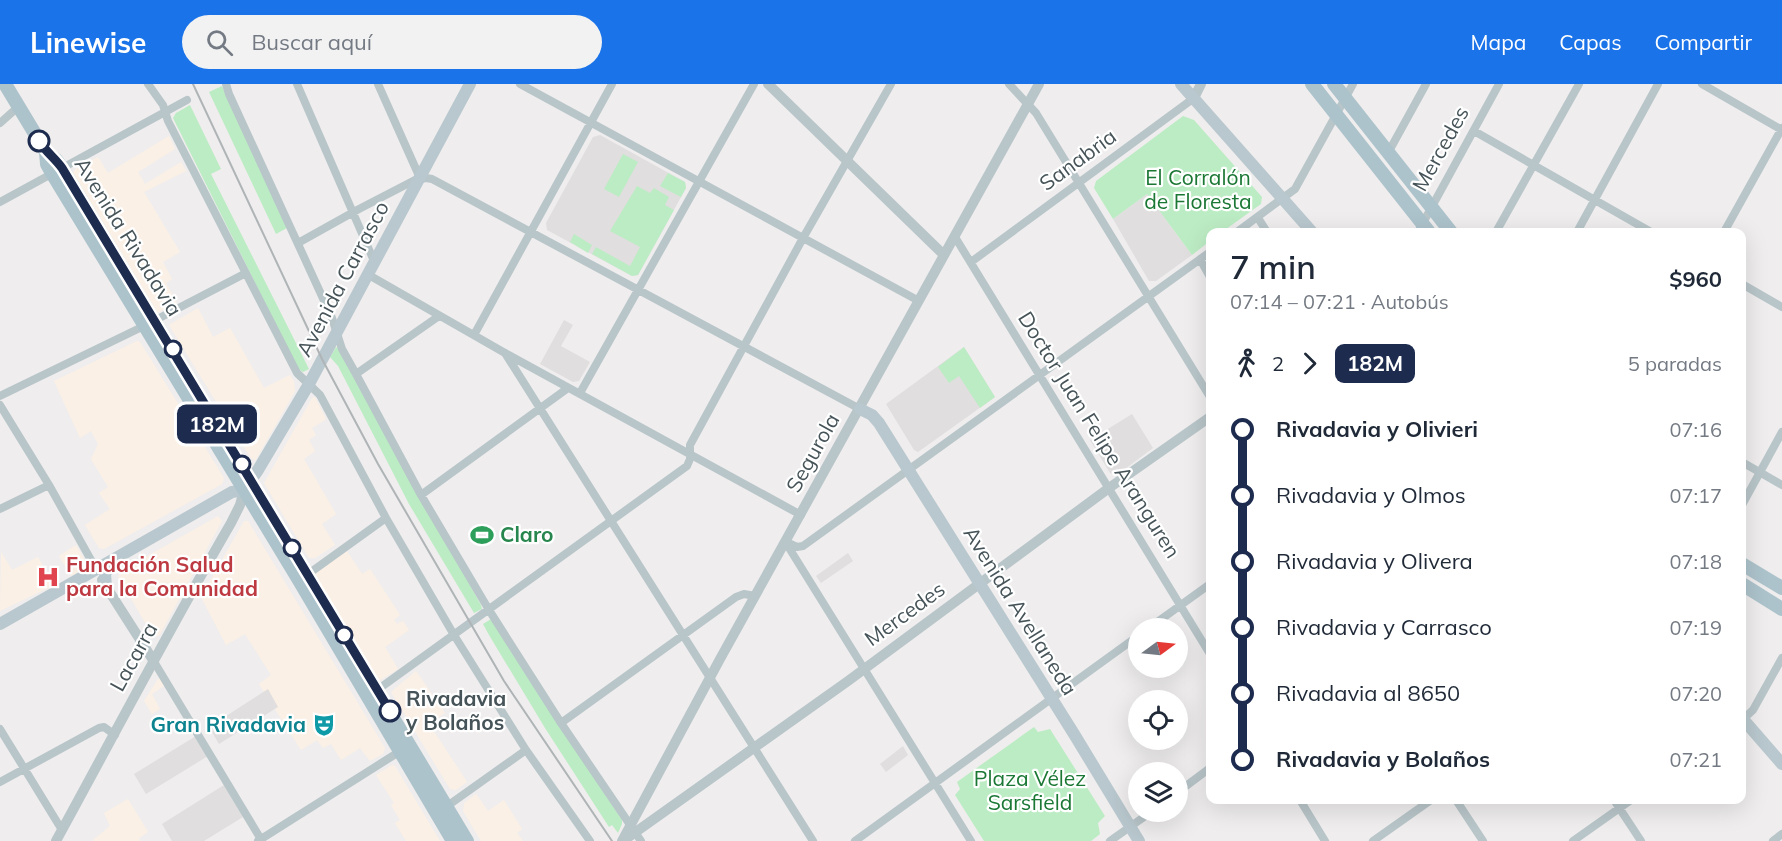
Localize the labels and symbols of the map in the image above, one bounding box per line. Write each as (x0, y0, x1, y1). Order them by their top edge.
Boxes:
street label: Mercedes (1406, 102, 1474, 195)
street label: Sanabria (1034, 123, 1121, 196)
unlabelled marker (28, 130, 50, 152)
street label: Avenida Rivadavia (70, 152, 188, 321)
park label: El Corralón de Floresta (1144, 164, 1252, 214)
street label: Avenida Carrasco (290, 196, 394, 361)
street label: Doctor Juan Felipe Aranguren (1013, 306, 1187, 563)
unlabelled marker (164, 340, 182, 358)
line badge: 182M (175, 404, 259, 444)
street label: Segurola (780, 408, 844, 497)
unlabelled marker (233, 455, 251, 473)
place label: Claro (500, 521, 553, 547)
street label: Avenida Avellaneda (958, 521, 1083, 700)
sports icon: Claro (469, 522, 495, 548)
unlabelled marker (283, 539, 301, 557)
place label: Fundación Salud para la Comunidad (66, 551, 258, 601)
hospital icon: Fundación Salud para la Comunidad (35, 564, 61, 590)
street label: Mercedes (859, 575, 950, 651)
street label: Lacarra (104, 618, 163, 695)
north arrow (1128, 618, 1188, 678)
unlabelled marker (335, 626, 353, 644)
place label: Rivadavia y Bolaños (405, 685, 506, 735)
marker: Rivadavia y Bolaños (379, 700, 401, 722)
place label: Gran Rivadavia (151, 711, 306, 737)
theatre icon: Gran Rivadavia (311, 712, 337, 738)
park label: Plaza Vélez Sarsfield (974, 765, 1086, 815)

